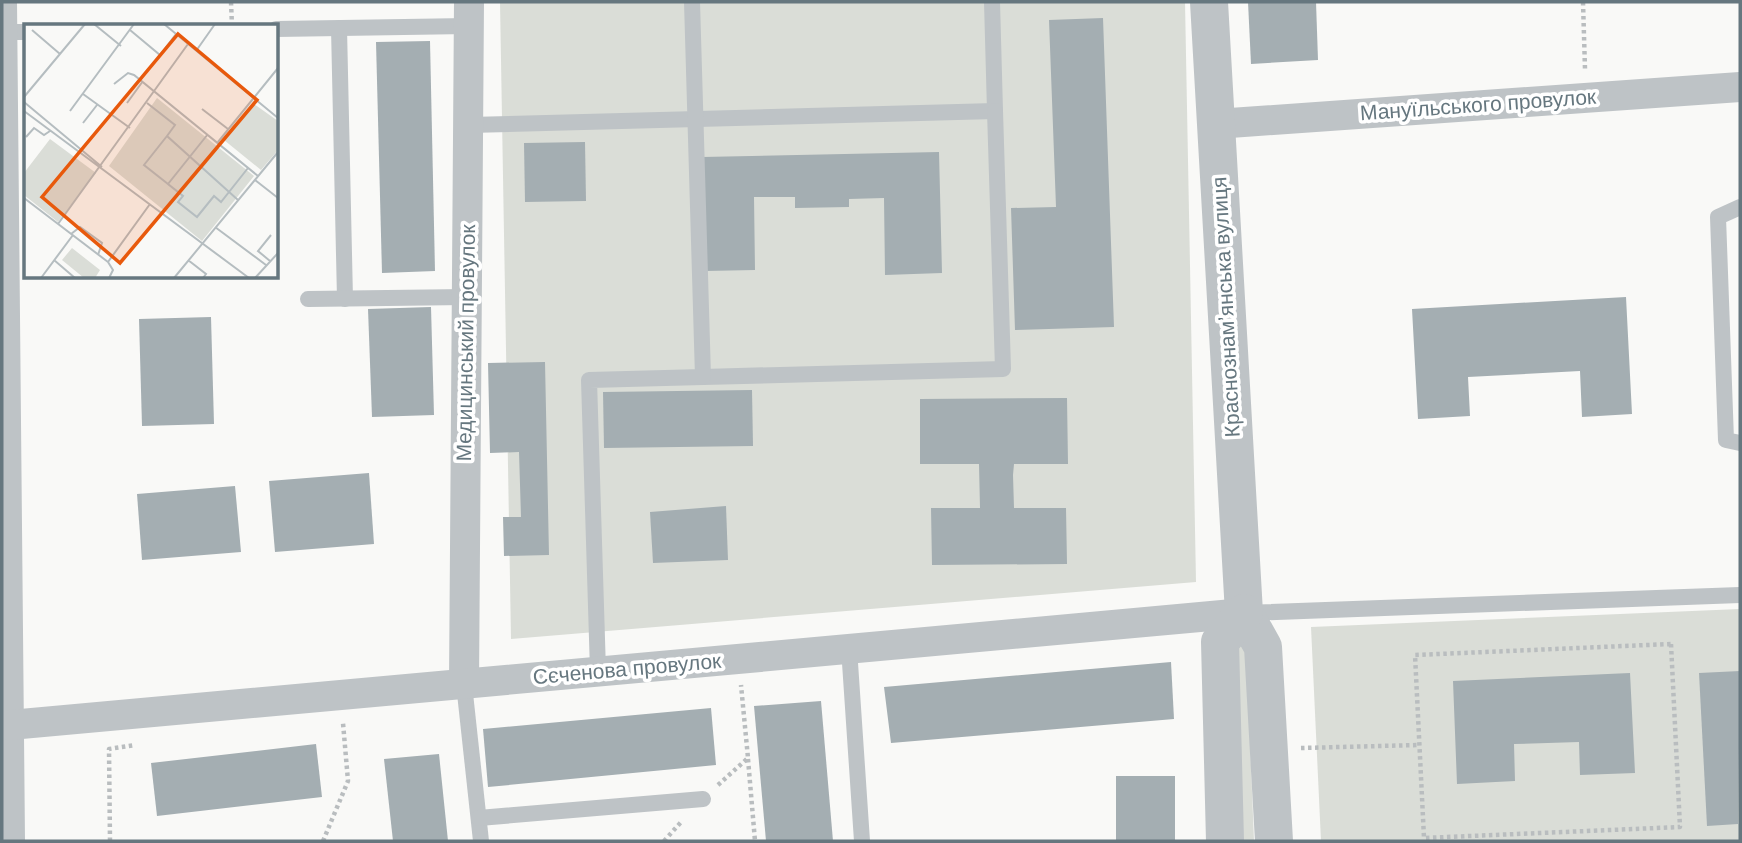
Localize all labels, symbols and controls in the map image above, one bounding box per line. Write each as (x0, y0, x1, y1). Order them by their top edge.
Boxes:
inset map (24, 24, 278, 278)
street label: Мануїльського провулок (1359, 85, 1598, 124)
street label: Краснознамʼянська вулиця (1207, 176, 1244, 438)
street label: Медицинський провулок (452, 223, 479, 462)
street label: Сєченова провулок (532, 649, 723, 688)

